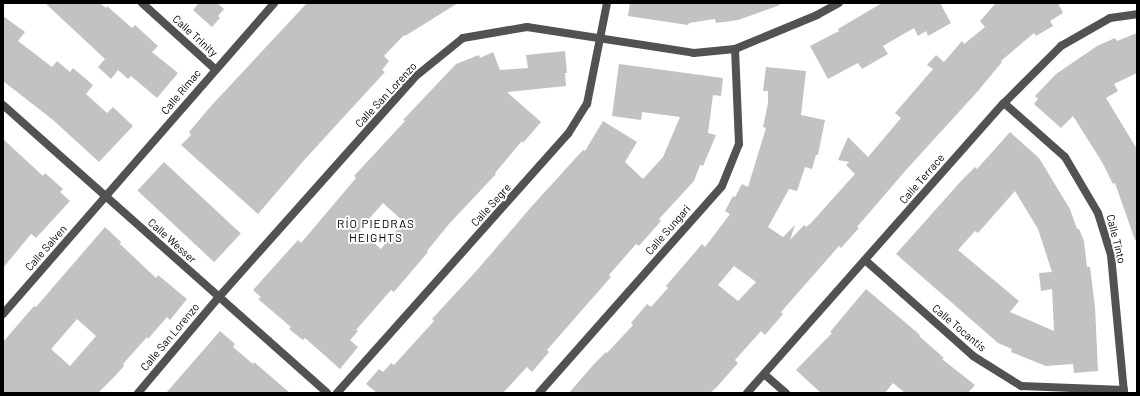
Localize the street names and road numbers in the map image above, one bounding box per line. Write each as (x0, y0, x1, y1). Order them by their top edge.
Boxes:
street label: Calle Trinity (170, 12, 220, 60)
street label: Calle San Lorenzo (352, 60, 420, 130)
street label: Calle Rímac (158, 67, 204, 117)
street label: Calle Terrace (897, 151, 947, 207)
street label: Calle Segre (468, 181, 514, 229)
street label: Calle Sungari (643, 202, 693, 258)
street label: Calle Tinto (1104, 213, 1128, 265)
street label: Calle Wesser (145, 216, 199, 266)
street label: Calle Salven (22, 222, 70, 274)
street label: Calle San Lorenzo (138, 300, 202, 374)
street label: Calle Tocantis (929, 302, 989, 354)

